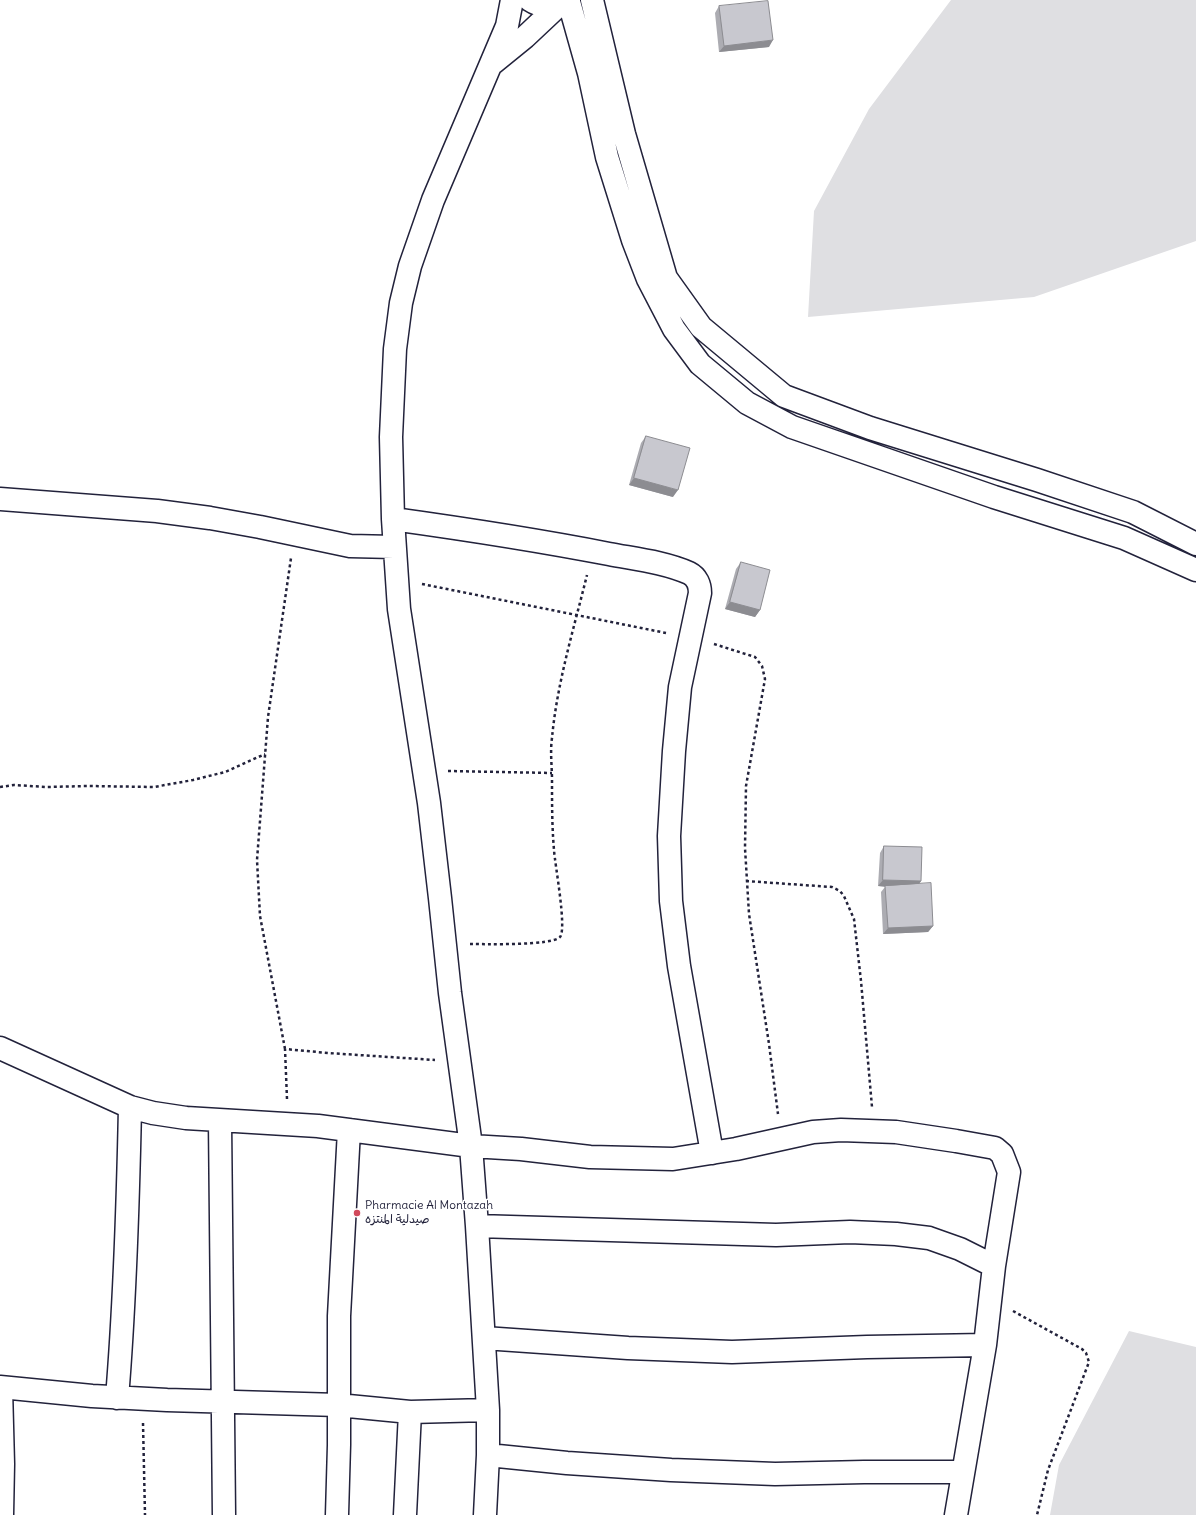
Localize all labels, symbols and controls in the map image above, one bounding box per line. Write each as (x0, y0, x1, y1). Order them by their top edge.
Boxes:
place label: Pharmacie Al Montazah صيدلية المنتزه (365, 1199, 493, 1227)
marker: Pharmacie Al Montazah صيدلية المنتزه (352, 1208, 362, 1218)

